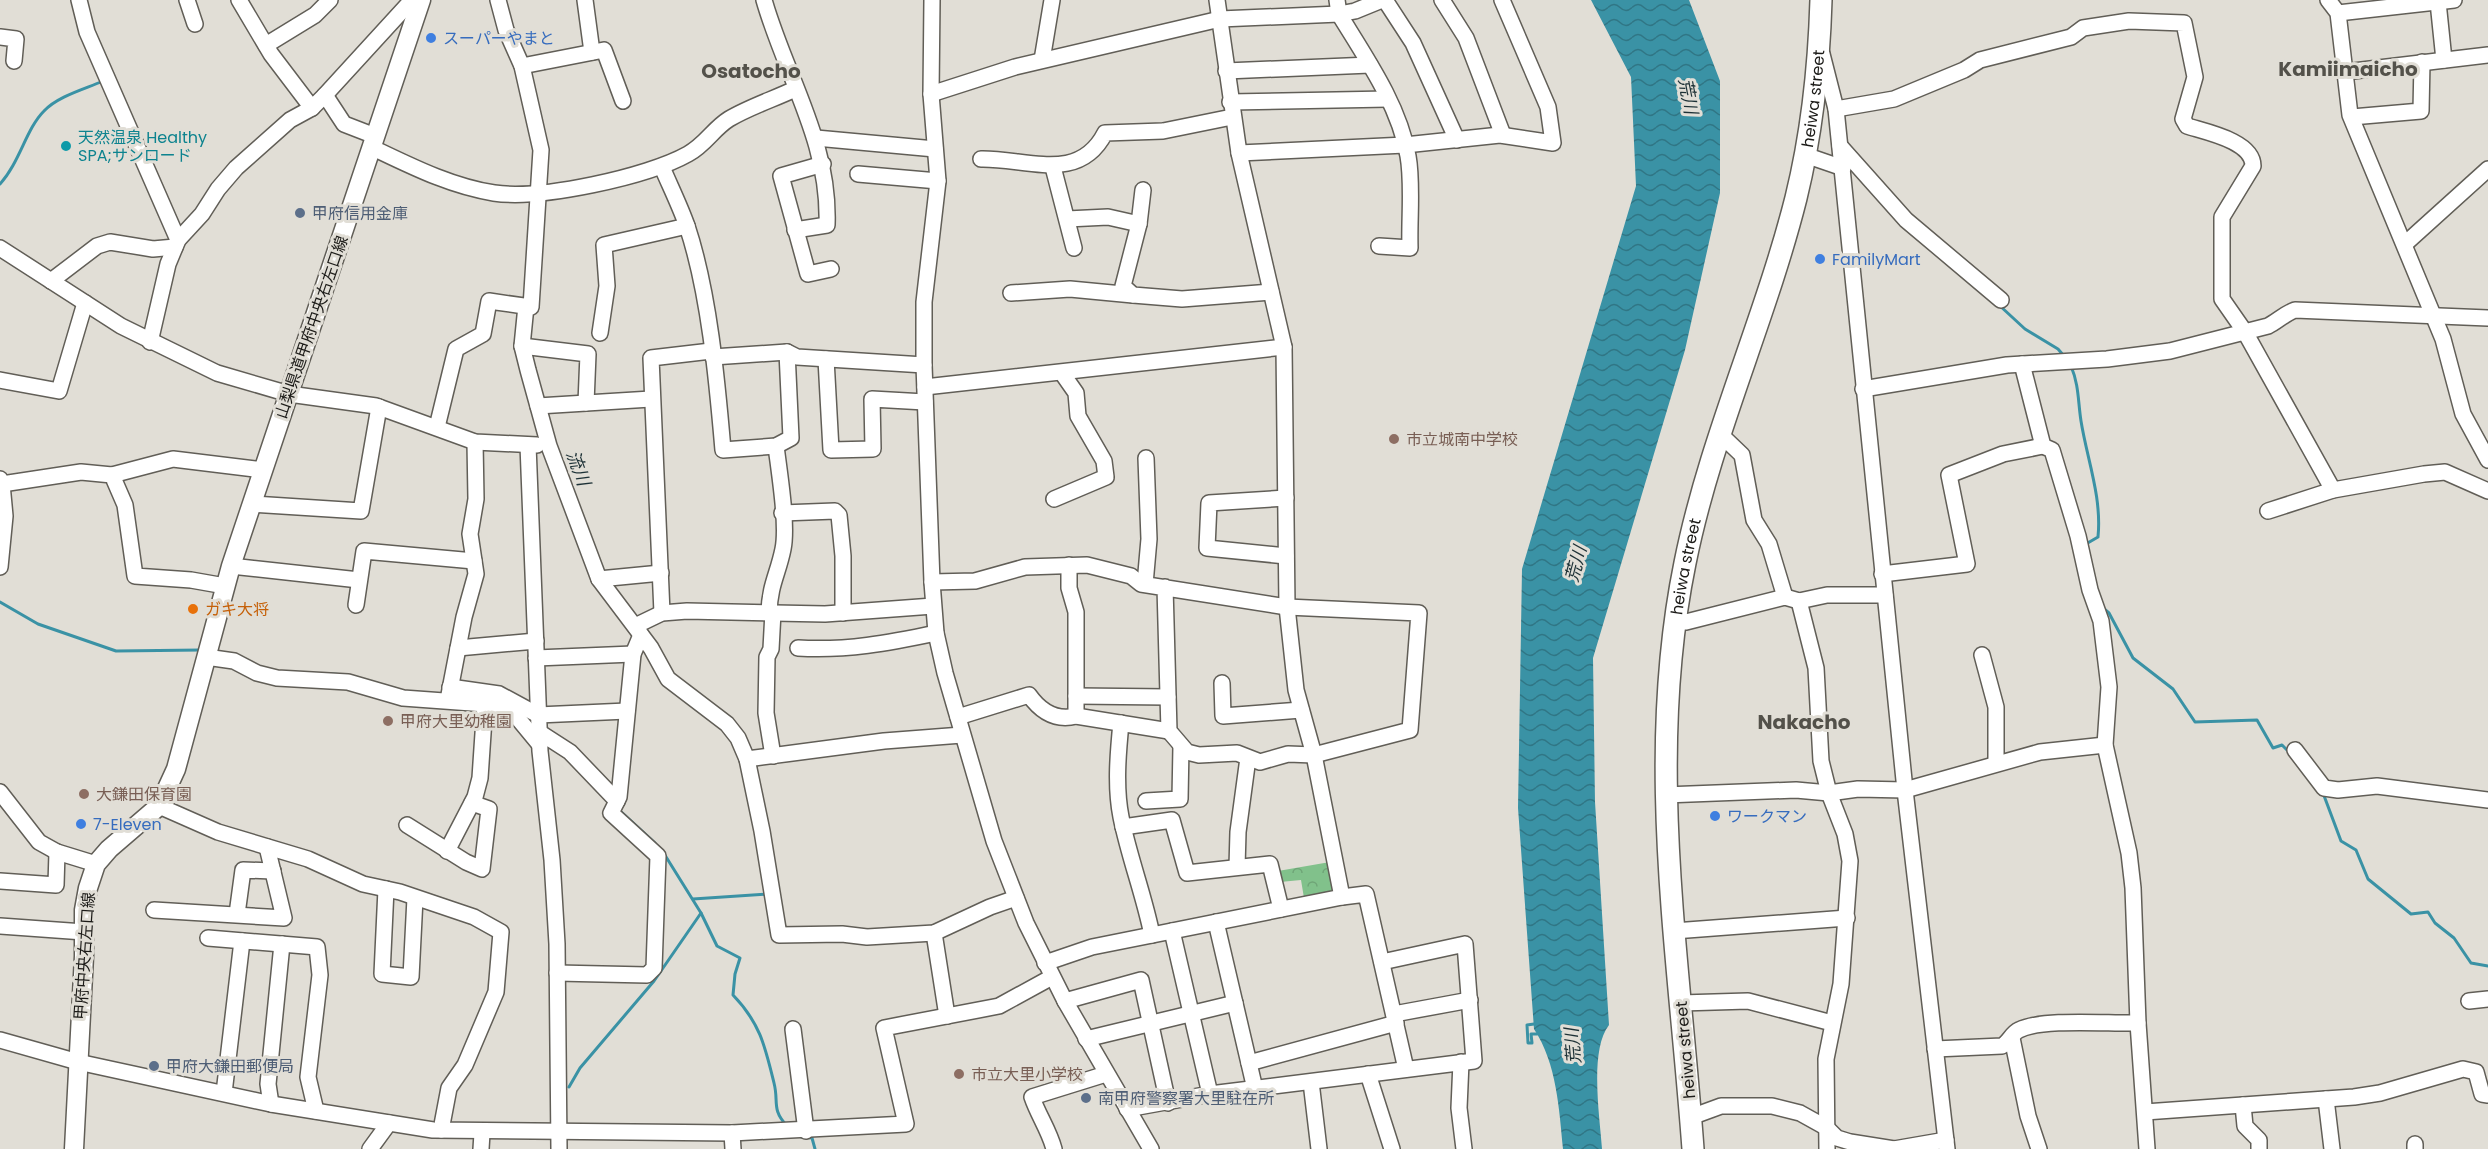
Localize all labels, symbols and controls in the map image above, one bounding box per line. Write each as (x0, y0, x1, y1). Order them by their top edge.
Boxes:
place label: スーパーやまと (443, 27, 555, 50)
marker: スーパーやまと (424, 31, 438, 45)
street label: heiwa street (1796, 49, 1831, 149)
district label: Kamiimaicho (2278, 55, 2418, 83)
district label: Osatocho (701, 57, 801, 85)
water label: 荒川 (1673, 76, 1705, 118)
place label: 天然温泉 Healthy SPA;サンロード (78, 126, 207, 167)
marker: 天然温泉 Healthy SPA;サンロード (59, 139, 73, 153)
place label: 甲府信用金庫 (312, 202, 408, 225)
marker: 甲府信用金庫 (293, 206, 307, 220)
street label: 山梨県道甲府中央右左口線 (269, 233, 354, 422)
place label: FamilyMart (1832, 248, 1921, 271)
marker: FamilyMart (1813, 252, 1827, 266)
place label: 市立城南中学校 (1406, 428, 1518, 451)
marker: 市立城南中学校 (1387, 432, 1401, 446)
water label: 流川 (560, 447, 597, 491)
street label: heiwa street (1665, 515, 1707, 616)
water label: 荒川 (1559, 541, 1593, 584)
place label: ガキ大将 (205, 598, 269, 621)
marker: ガキ大将 (186, 602, 200, 616)
district label: Nakacho (1758, 708, 1851, 736)
place label: 甲府大里幼稚園 (400, 710, 512, 733)
marker: 甲府大里幼稚園 (381, 714, 395, 728)
place label: 大鎌田保育園 (96, 783, 192, 806)
marker: 大鎌田保育園 (77, 787, 91, 801)
place label: ワークマン (1727, 805, 1807, 828)
marker: ワークマン (1708, 809, 1722, 823)
place label: 7-Eleven (93, 813, 162, 836)
marker: 7-Eleven (74, 817, 88, 831)
street label: 甲府中央右左口線 (69, 891, 100, 1021)
street label: heiwa street (1670, 1000, 1701, 1100)
water label: 荒川 (1558, 1025, 1587, 1065)
place label: 甲府大鎌田郵便局 (166, 1055, 294, 1078)
marker: 甲府大鎌田郵便局 (147, 1059, 161, 1073)
place label: 市立大里小学校 (971, 1063, 1083, 1086)
marker: 市立大里小学校 (952, 1067, 966, 1081)
place label: 南甲府警察署大里駐在所 (1098, 1087, 1274, 1110)
marker: 南甲府警察署大里駐在所 (1079, 1091, 1093, 1105)

